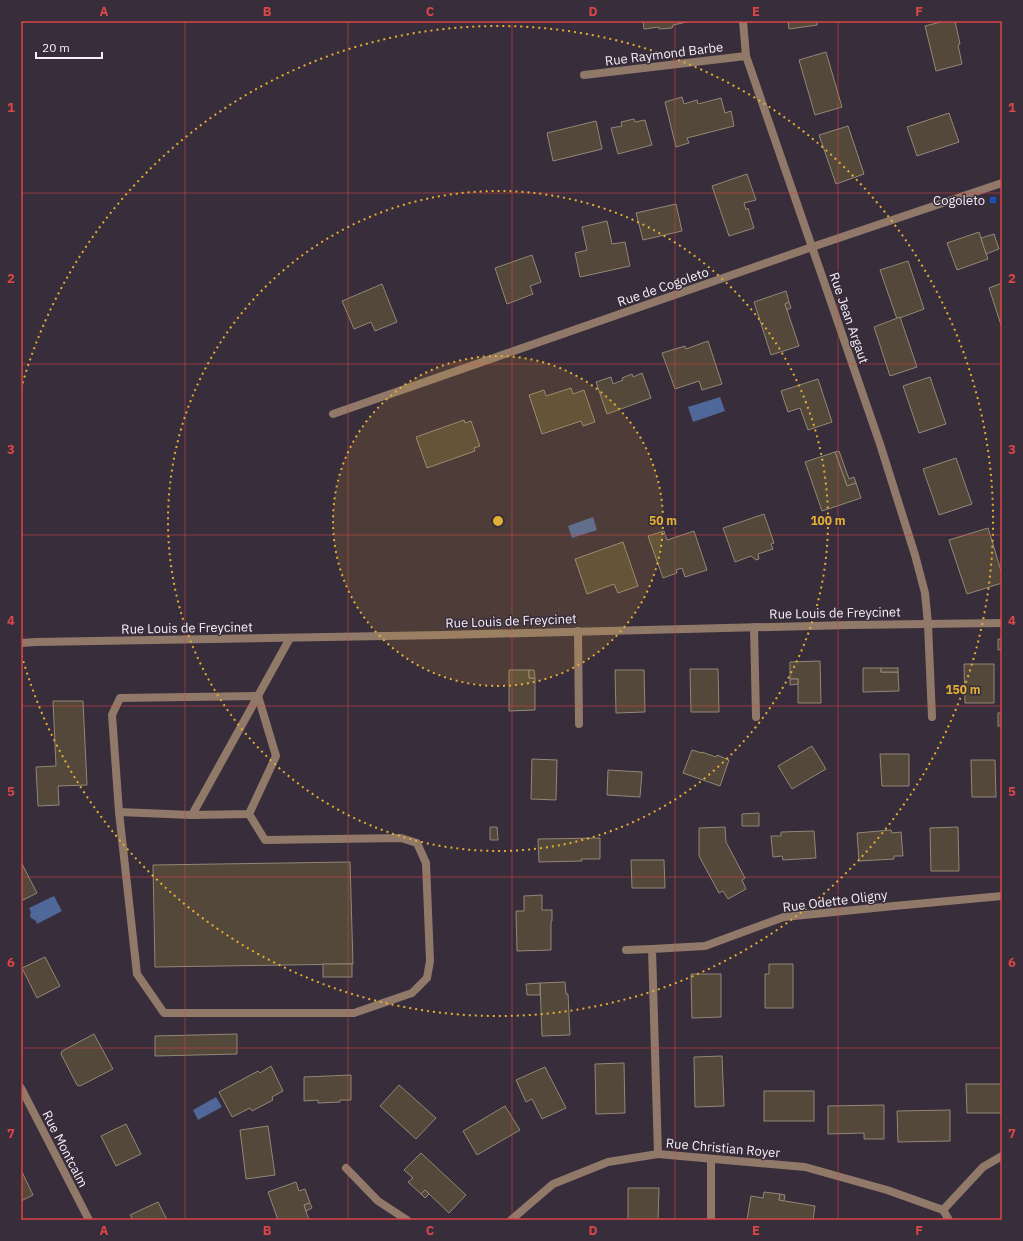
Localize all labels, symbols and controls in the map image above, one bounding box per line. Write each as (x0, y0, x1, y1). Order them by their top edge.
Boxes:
text: A (100, 3, 109, 20)
text: B (263, 3, 272, 20)
text: C (426, 3, 435, 20)
text: D (588, 3, 598, 20)
text: E (752, 3, 760, 20)
text: F (915, 3, 923, 20)
scale bar (36, 34, 102, 60)
street label: Rue Raymond Barbe (604, 38, 724, 70)
text: 20 m (42, 40, 70, 55)
text: 1 (7, 99, 15, 116)
text: 1 (1008, 99, 1016, 116)
place label: Cogoleto (933, 192, 985, 209)
marker: Cogoleto (988, 195, 998, 205)
street label: Rue de Cogoleto (615, 263, 711, 311)
text: 2 (7, 270, 15, 287)
street label: Rue Jean Argaut (825, 270, 873, 366)
text: 2 (1008, 270, 1016, 287)
text: 3 (7, 441, 15, 458)
text: 3 (1008, 441, 1016, 458)
text: 50 m (649, 513, 677, 528)
text: 100 m (810, 513, 846, 528)
centre of rings (491, 514, 505, 528)
street label: Rue Louis de Freycinet (769, 603, 901, 623)
street label: Rue Louis de Freycinet (445, 610, 577, 632)
text: 4 (7, 612, 15, 629)
text: 4 (1008, 612, 1016, 629)
street label: Rue Louis de Freycinet (121, 618, 253, 638)
text: 150 m (945, 682, 981, 697)
text: 5 (7, 783, 15, 800)
text: 5 (1008, 783, 1016, 800)
street label: Rue Odette Oligny (782, 886, 889, 916)
text: 6 (7, 954, 15, 971)
text: 6 (1008, 954, 1016, 971)
street label: Rue Montcalm (38, 1108, 92, 1190)
text: 7 (7, 1125, 15, 1142)
text: 7 (1008, 1125, 1016, 1142)
street label: Rue Christian Royer (665, 1135, 781, 1161)
text: A (100, 1222, 109, 1239)
text: B (263, 1222, 272, 1239)
text: C (426, 1222, 435, 1239)
text: D (588, 1222, 598, 1239)
text: E (752, 1222, 760, 1239)
text: F (915, 1222, 923, 1239)

